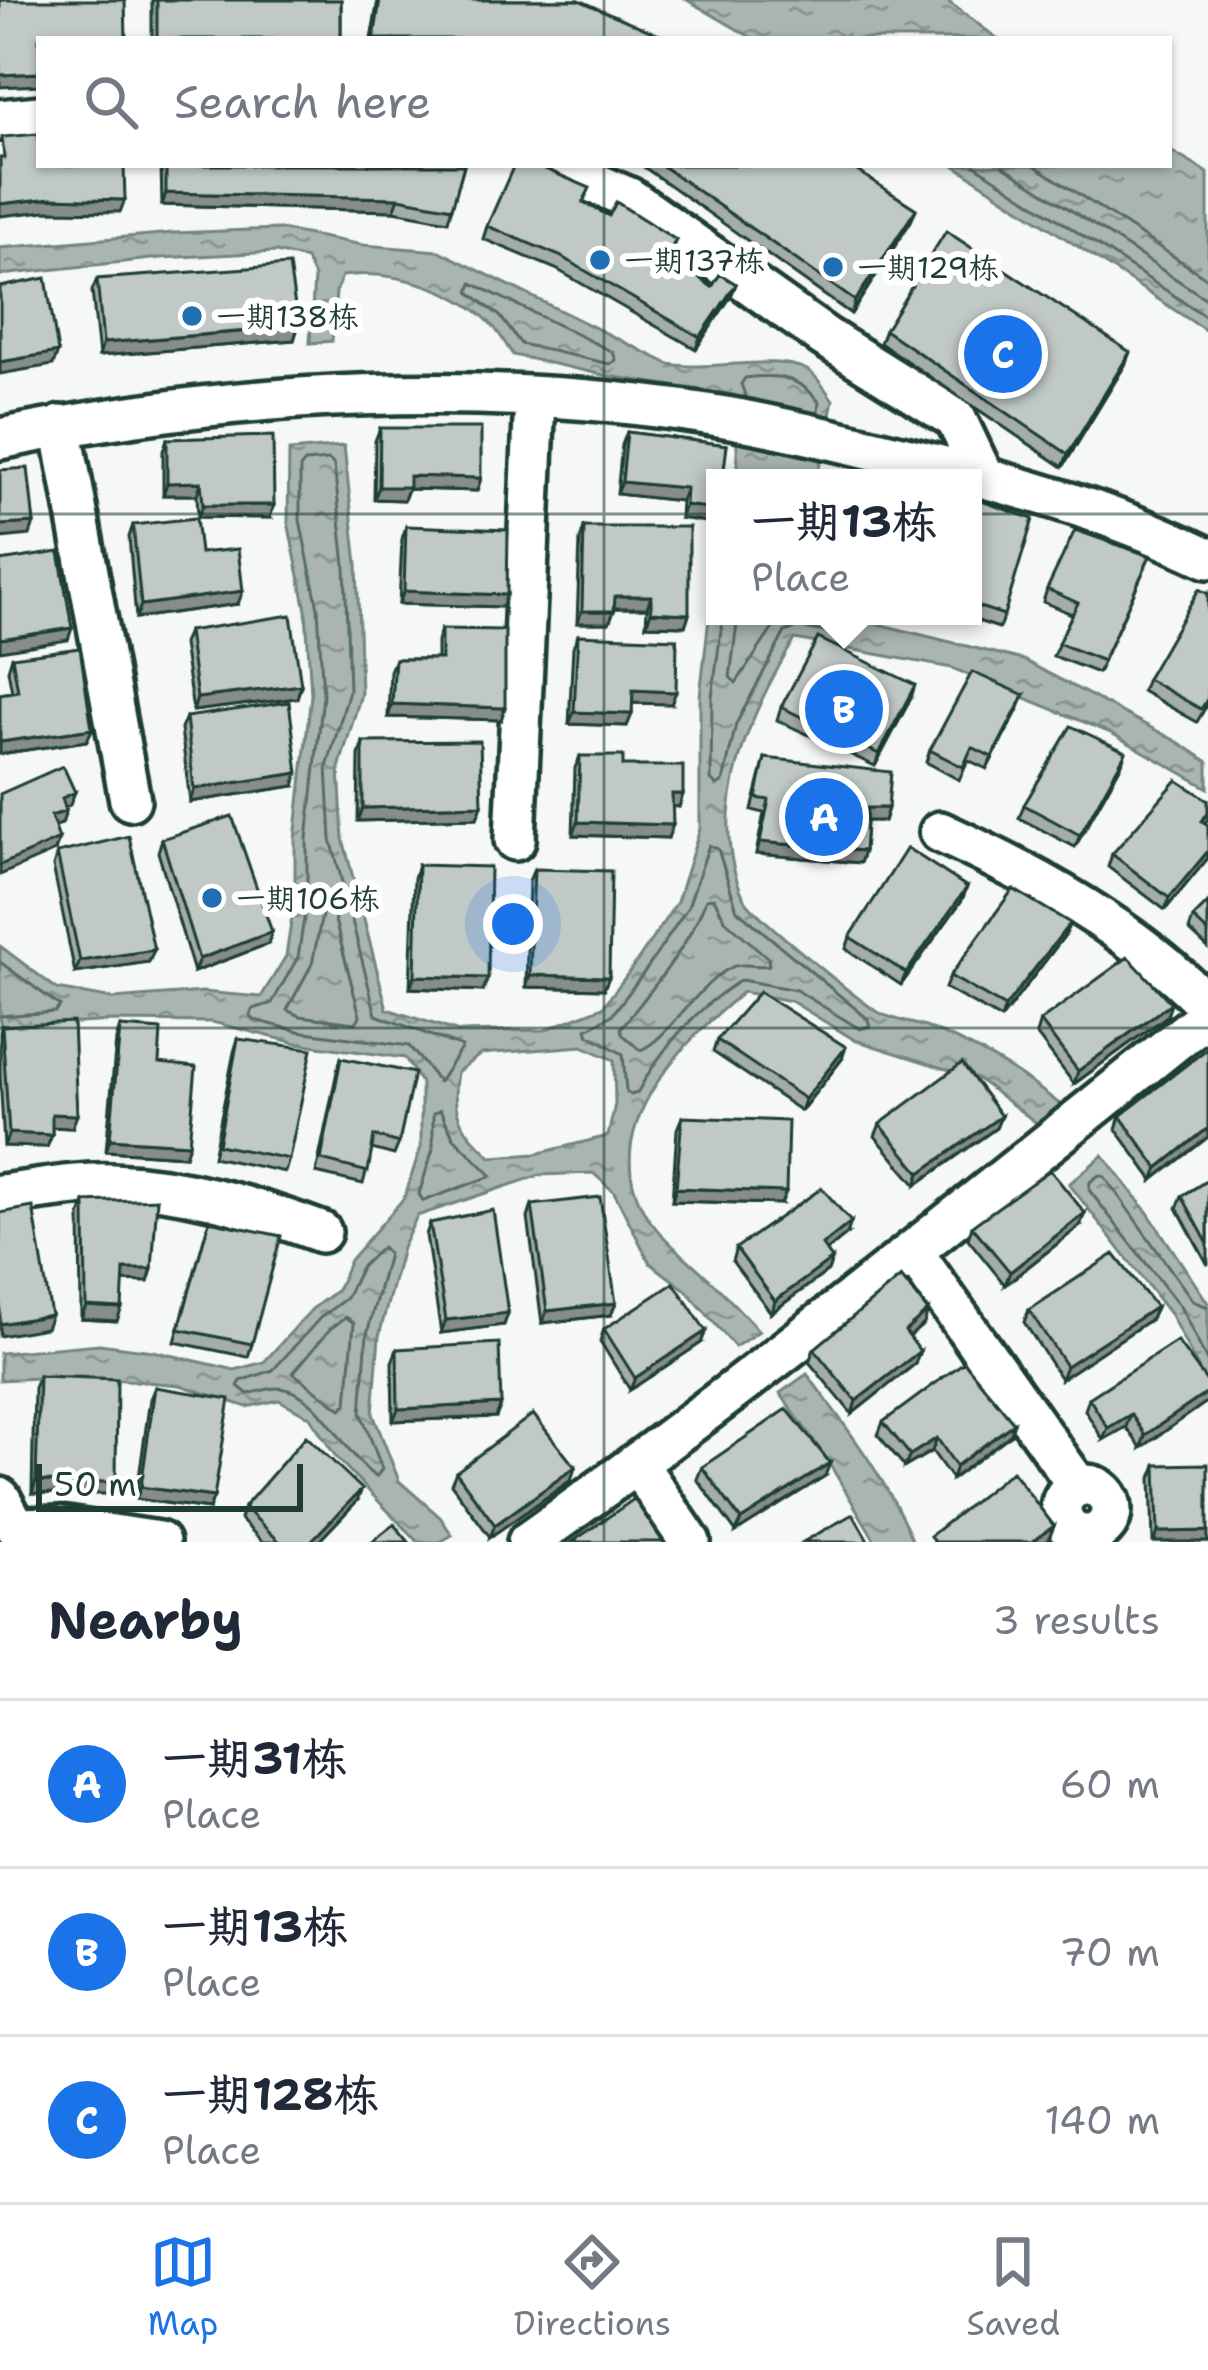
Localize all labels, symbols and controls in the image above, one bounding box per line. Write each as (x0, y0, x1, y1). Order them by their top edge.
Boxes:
search box (36, 36, 1172, 168)
icon: search (78, 69, 144, 135)
text: Search here (174, 72, 431, 132)
place label: 一期137栋 (624, 240, 765, 281)
marker: 一期137栋 (587, 247, 613, 273)
place label: 一期129栋 (857, 247, 998, 288)
marker: 一期129栋 (820, 254, 846, 280)
place label: 一期138栋 (216, 296, 358, 337)
marker: 一期138栋 (179, 303, 205, 329)
pin: C (964, 309, 1042, 399)
popup (706, 469, 982, 625)
text: 一期13栋 (751, 491, 937, 551)
text: Place (751, 551, 850, 603)
pin: B (805, 664, 883, 754)
pin: A (785, 772, 863, 862)
place label: 一期106栋 (236, 878, 379, 919)
marker: 一期106栋 (199, 885, 225, 911)
your location (483, 894, 543, 954)
scale bar (36, 1458, 303, 1511)
text: 50 m (54, 1462, 137, 1507)
text: Nearby (48, 1586, 243, 1654)
text: 3 results (993, 1594, 1160, 1646)
text: 一期31栋 (162, 1728, 347, 1788)
text: A (72, 1758, 102, 1810)
text: 60 m (1060, 1758, 1160, 1810)
text: Place (162, 1788, 261, 1840)
text: 一期13栋 (162, 1896, 348, 1956)
text: B (75, 1926, 99, 1978)
text: 70 m (1059, 1926, 1160, 1978)
text: Place (162, 1956, 261, 2008)
text: 一期128栋 (162, 2064, 379, 2124)
text: C (75, 2094, 99, 2146)
text: 140 m (1044, 2094, 1160, 2146)
text: Place (162, 2124, 261, 2176)
tab: Map (148, 2229, 218, 2346)
tab: Directions (514, 2229, 671, 2346)
tab: Saved (967, 2229, 1060, 2346)

